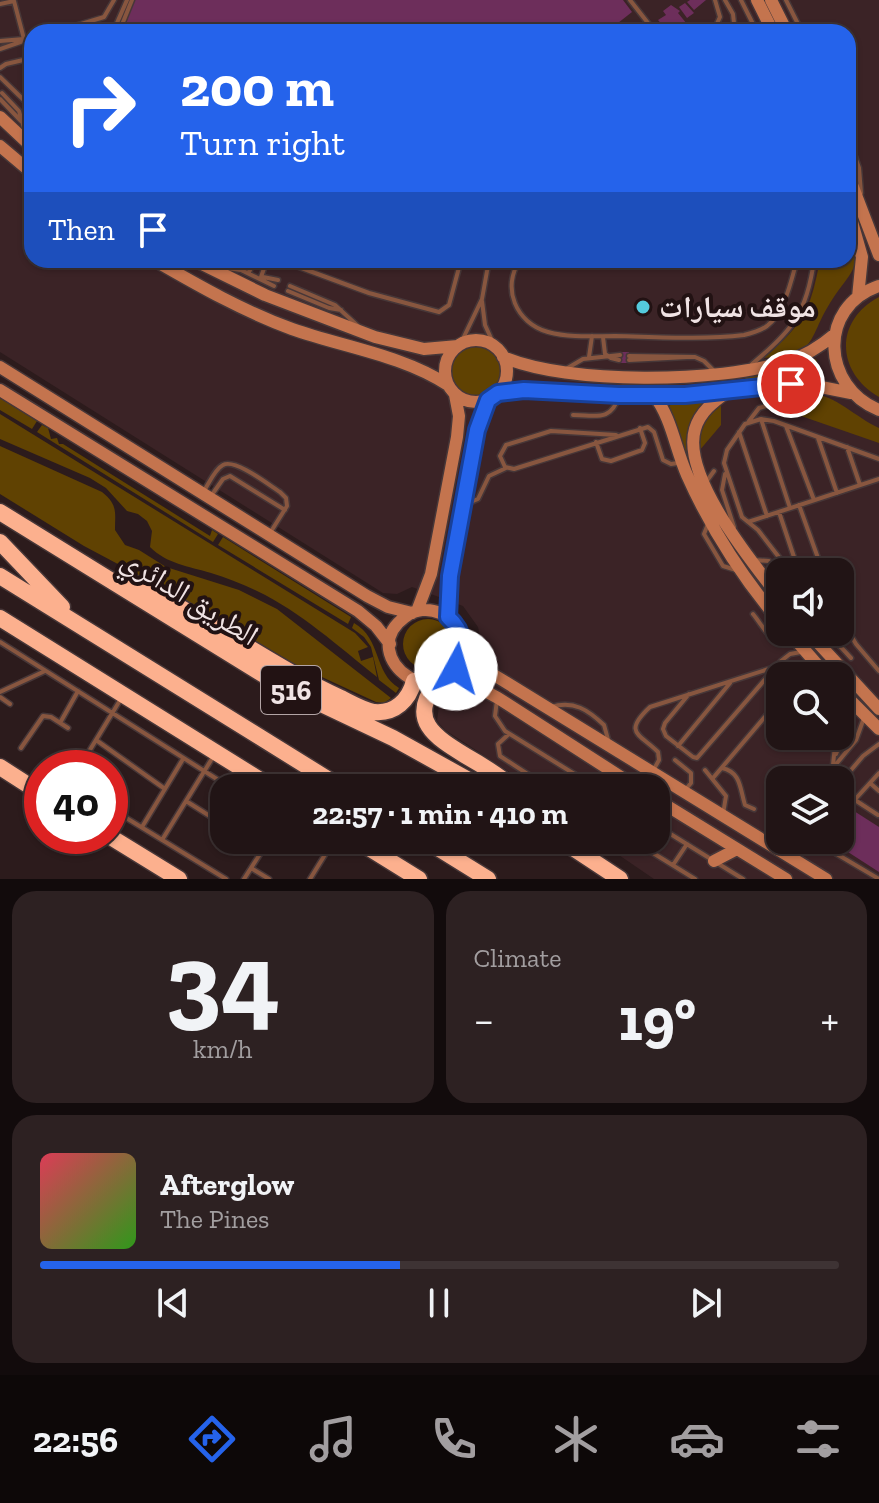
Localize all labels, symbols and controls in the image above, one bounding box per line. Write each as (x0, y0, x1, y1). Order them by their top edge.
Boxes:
text: 200 m (180, 53, 334, 120)
icon: right (48, 56, 152, 160)
text: Turn right (180, 121, 345, 164)
icon: arrive (131, 208, 175, 252)
text: Then (48, 212, 115, 248)
place label: موقف سيارات (659, 289, 816, 325)
marker: موقف سيارات (634, 298, 652, 316)
pin (757, 350, 825, 418)
icon: arrive (769, 362, 813, 406)
street label: الطريق الدائري (112, 541, 265, 658)
map controls (766, 558, 854, 854)
button: sound (766, 558, 854, 646)
position arrow (414, 627, 498, 711)
button: search (766, 662, 854, 750)
road number: 516 (261, 666, 321, 714)
speed limit sign: 40 (24, 750, 128, 854)
button: layers (766, 766, 854, 854)
text: 22:57 · 1 min · 410 m (312, 796, 568, 832)
text: 34 (165, 918, 280, 1043)
text: Climate (474, 942, 561, 974)
text: 19° (619, 983, 696, 1055)
text: − (474, 993, 494, 1046)
text: + (820, 993, 839, 1046)
text: km/h (193, 1033, 252, 1065)
text: Afterglow (160, 1167, 294, 1203)
text: The Pines (160, 1203, 270, 1235)
icon: previous (151, 1281, 195, 1325)
icon: pause (417, 1281, 461, 1325)
icon: next (684, 1281, 728, 1325)
icon: directions (184, 1411, 240, 1467)
icon: music (305, 1411, 361, 1467)
icon: phone (426, 1411, 482, 1467)
icon: climate (548, 1411, 604, 1467)
icon: car (669, 1411, 725, 1467)
icon: filters (790, 1411, 846, 1467)
text: 22:56 (33, 1418, 118, 1461)

